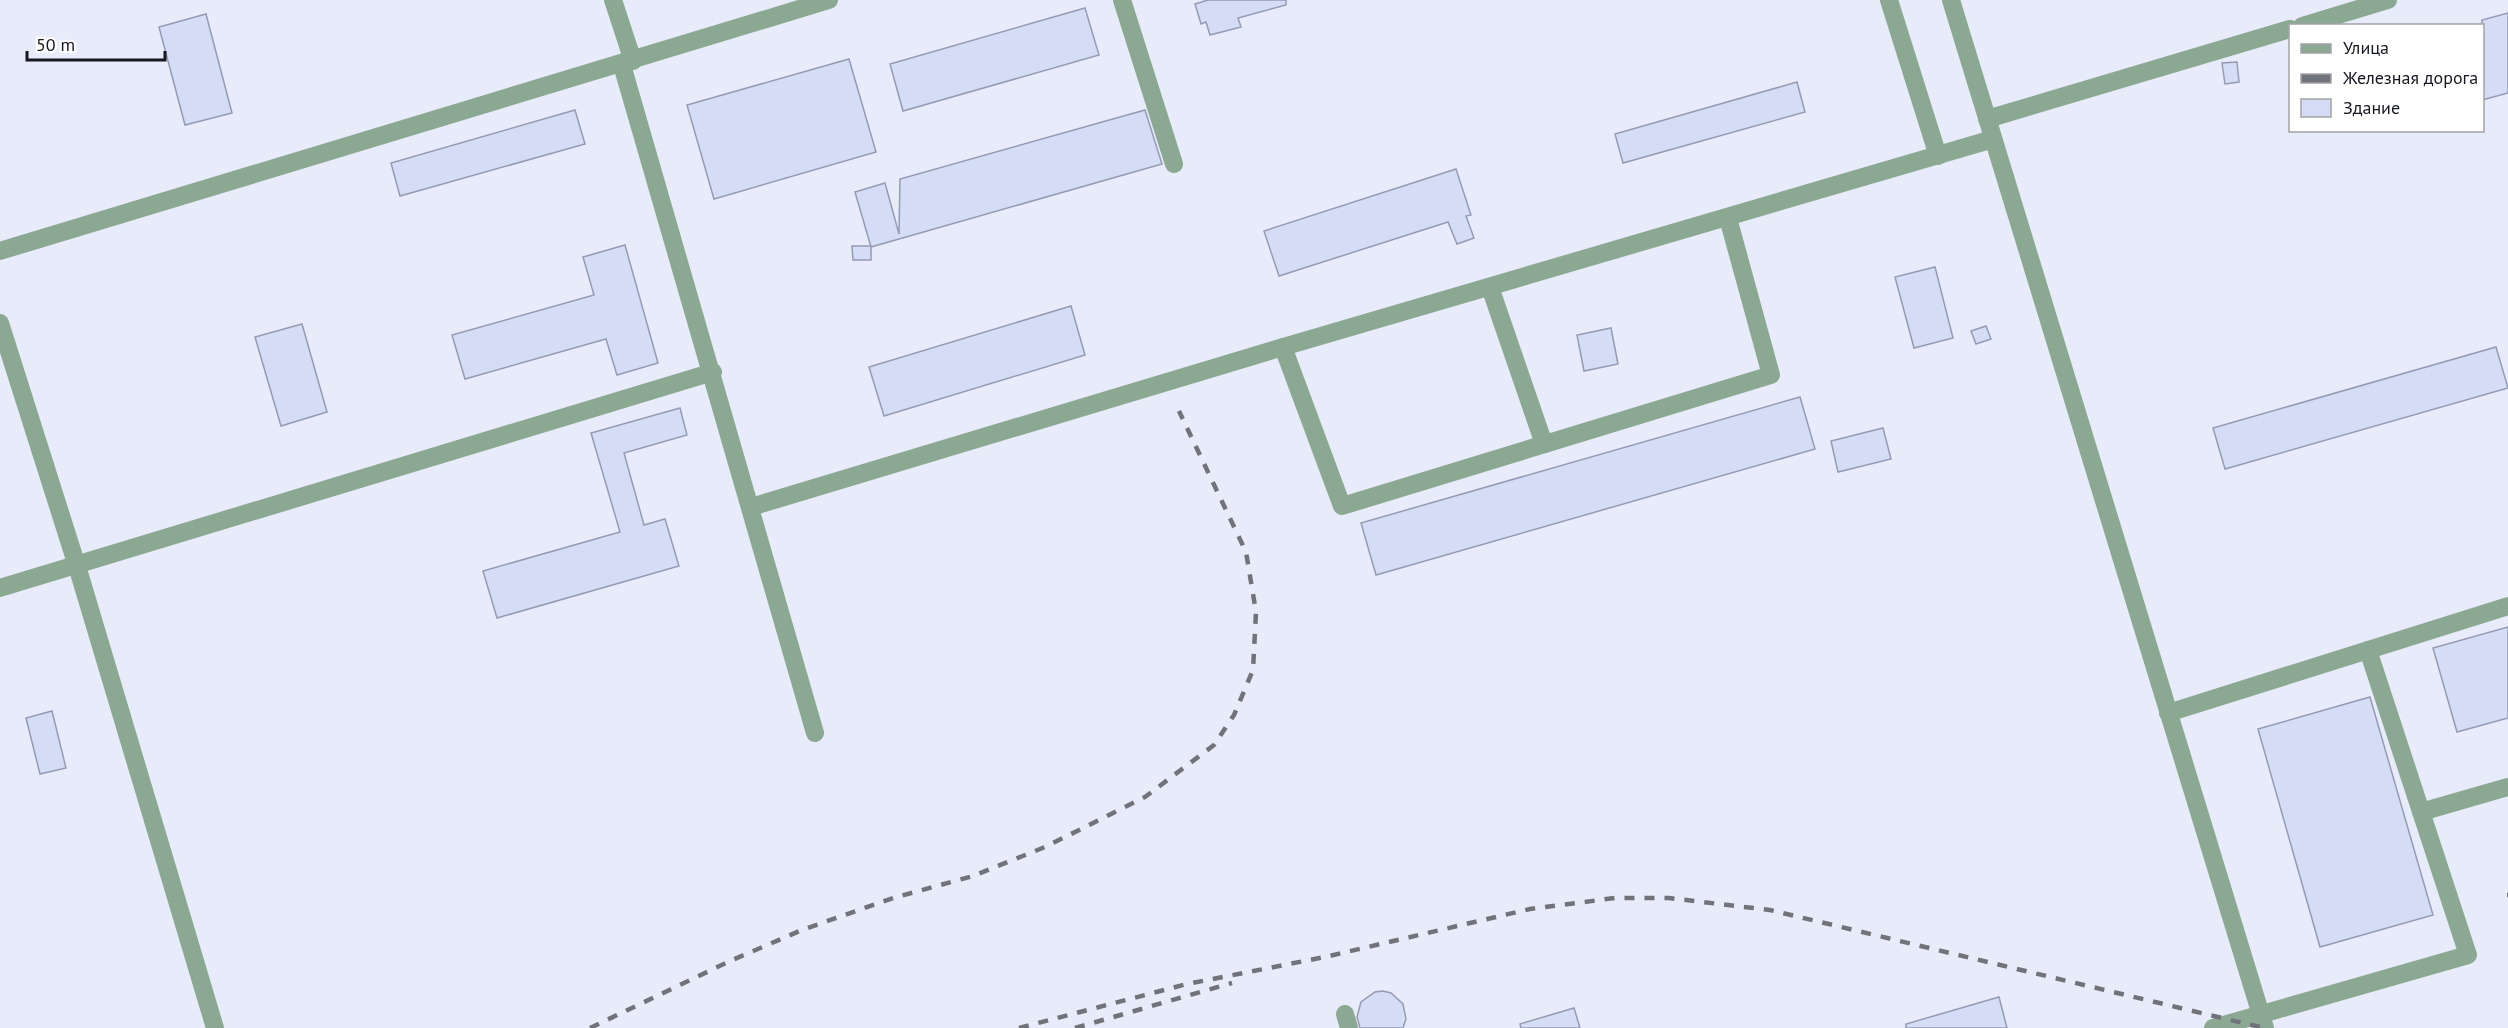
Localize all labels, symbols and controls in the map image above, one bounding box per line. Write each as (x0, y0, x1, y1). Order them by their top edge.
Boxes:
scale bar (27, 24, 165, 62)
legend (2289, 24, 2484, 132)
text: 50 m (36, 33, 75, 56)
text: Улица (2343, 36, 2389, 59)
text: Железная дорога (2342, 66, 2478, 89)
text: Здание (2343, 96, 2400, 119)

